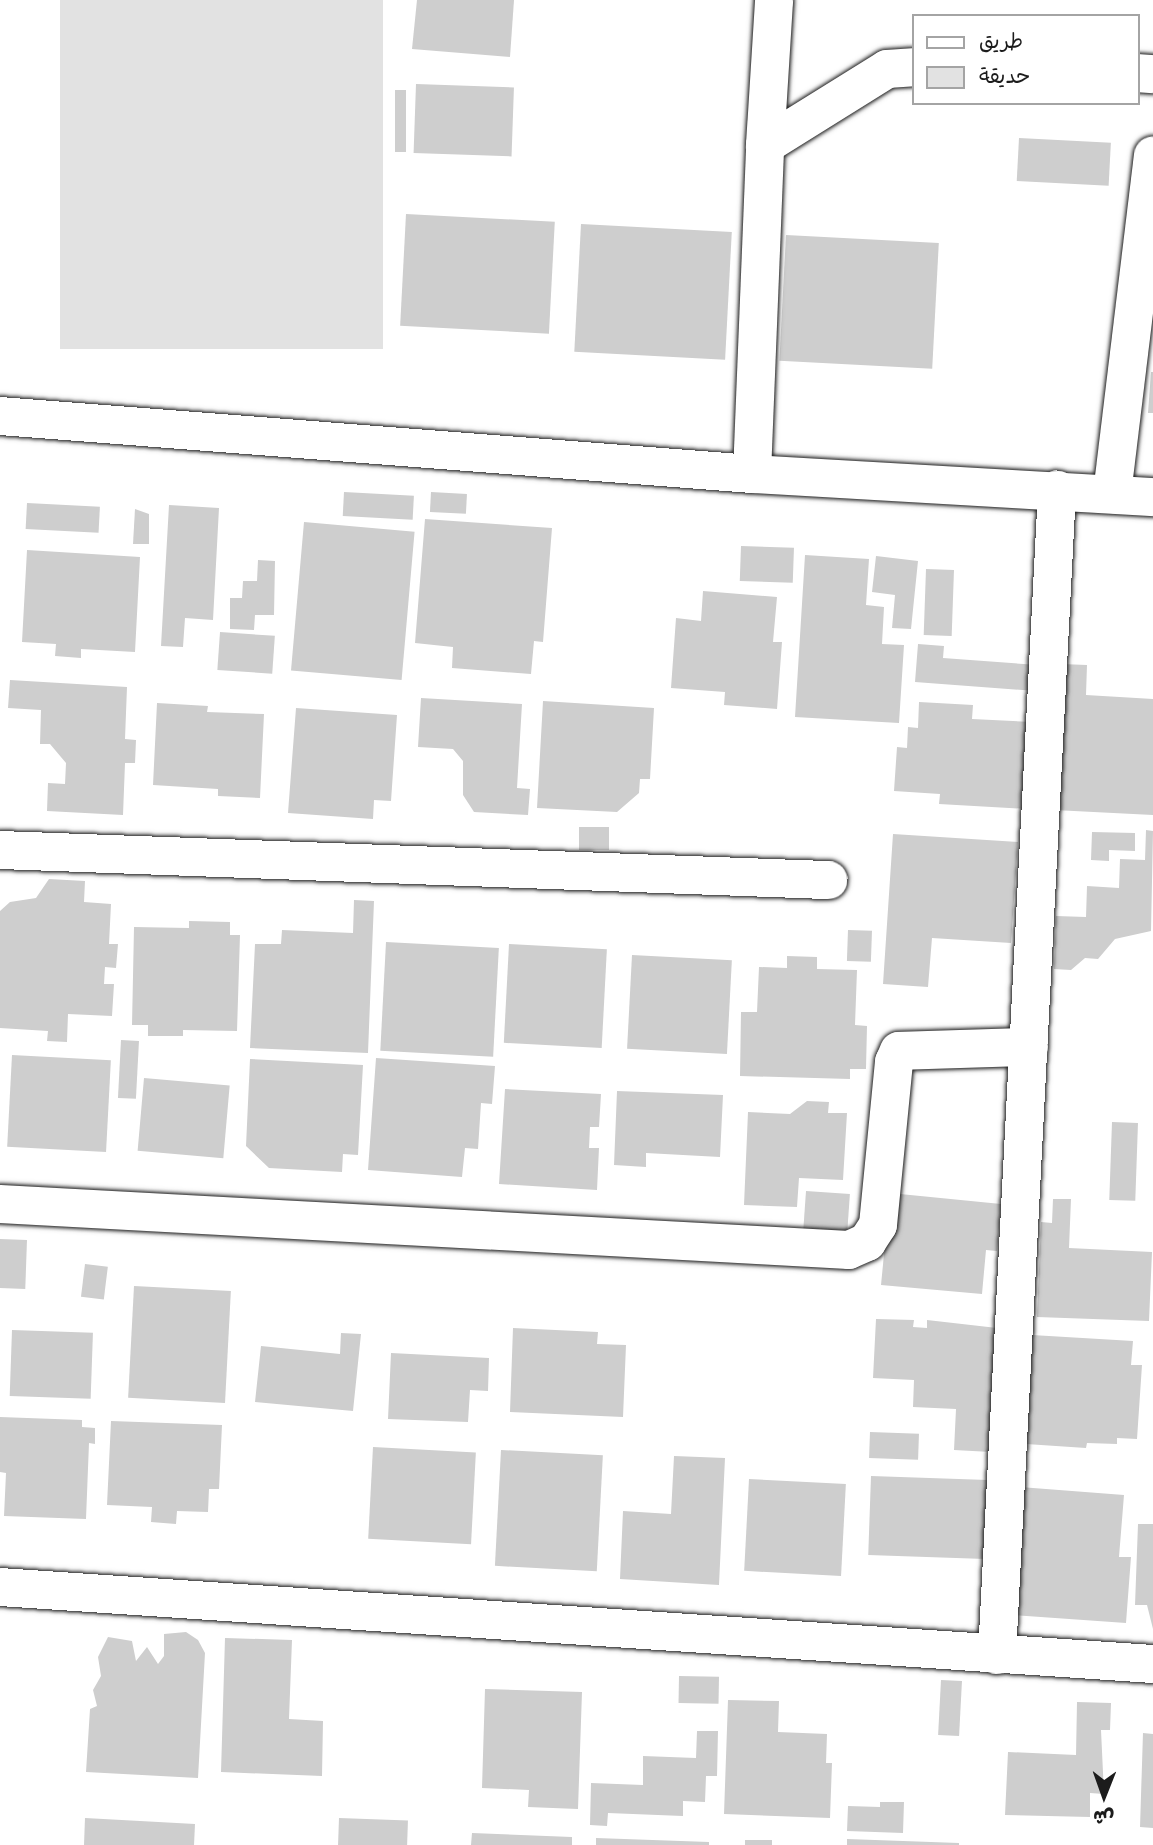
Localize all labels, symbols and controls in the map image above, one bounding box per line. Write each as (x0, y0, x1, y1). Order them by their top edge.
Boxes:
legend (912, 14, 1139, 105)
text: طريق (979, 29, 1023, 53)
text: حديقة (979, 64, 1030, 88)
north arrow (1069, 1761, 1139, 1831)
text: ش (1093, 1806, 1114, 1828)

